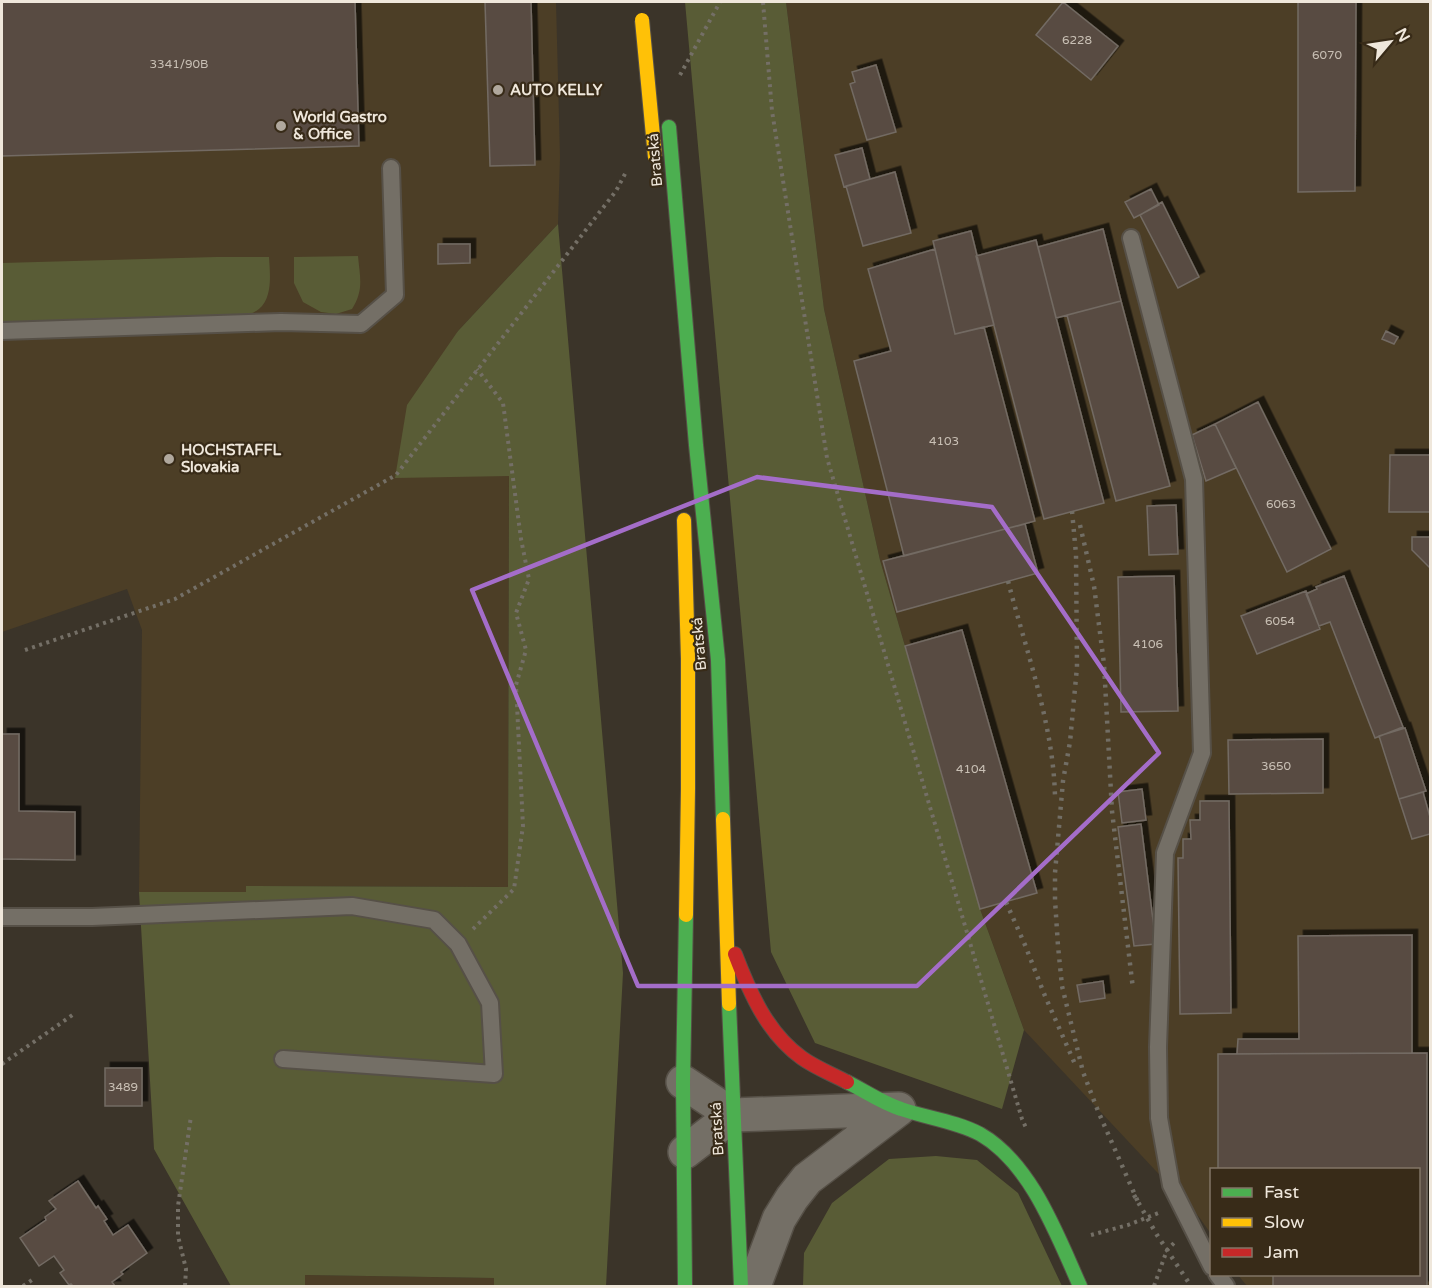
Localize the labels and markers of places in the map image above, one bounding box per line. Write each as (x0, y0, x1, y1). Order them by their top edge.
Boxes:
place label: AUTO KELLY (510, 81, 603, 99)
marker: AUTO KELLY (491, 83, 505, 97)
place label: World Gastro & Office (293, 108, 387, 143)
marker: World Gastro & Office (274, 119, 288, 133)
place label: HOCHSTAFFL Slovakia (181, 441, 282, 476)
marker: HOCHSTAFFL Slovakia (162, 452, 176, 466)

